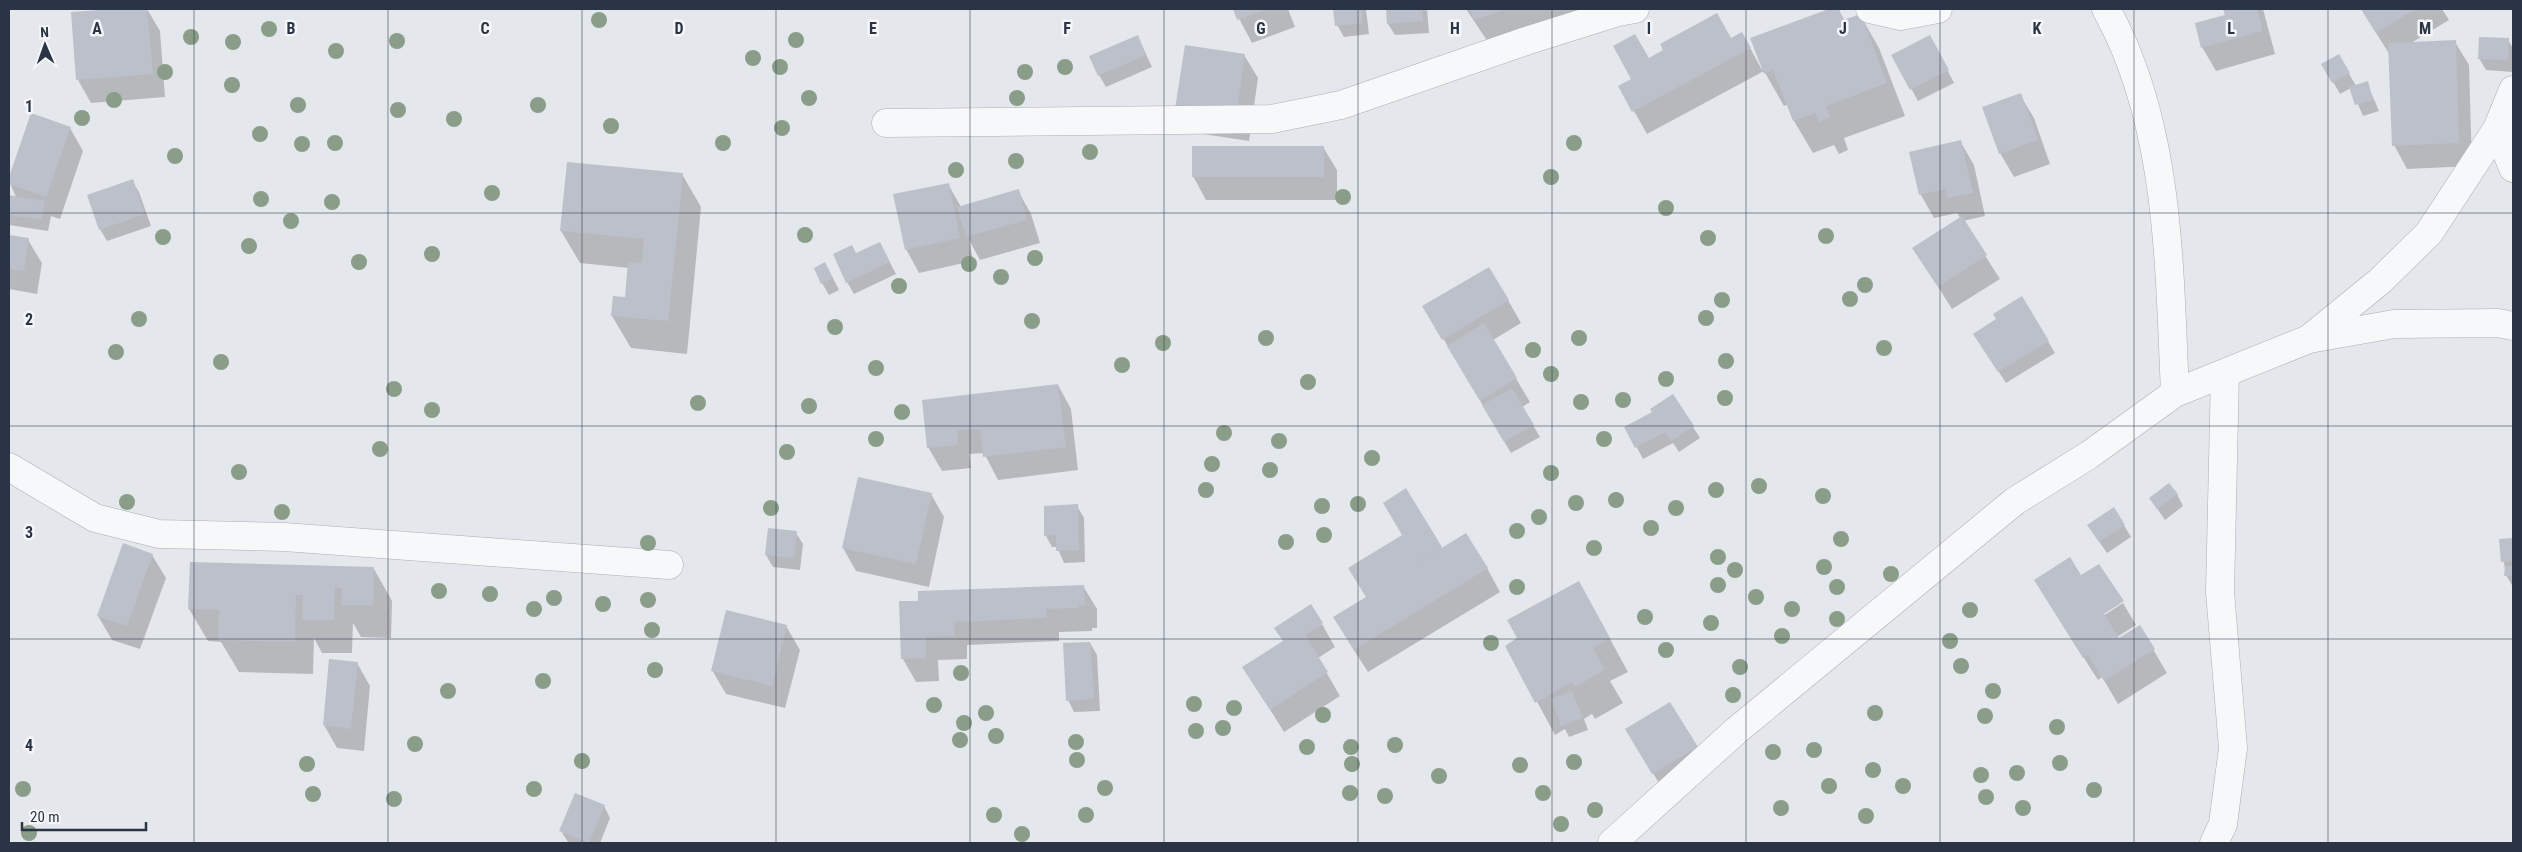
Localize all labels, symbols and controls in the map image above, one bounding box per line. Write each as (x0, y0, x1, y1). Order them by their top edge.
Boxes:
text: A (92, 19, 102, 38)
text: B (287, 19, 296, 38)
text: C (480, 19, 490, 38)
text: D (674, 19, 684, 38)
text: E (869, 19, 877, 38)
text: F (1063, 19, 1071, 38)
text: G (1256, 19, 1266, 38)
text: H (1450, 19, 1460, 38)
text: I (1647, 19, 1651, 38)
text: J (1839, 19, 1847, 38)
text: K (2033, 19, 2042, 38)
text: L (2227, 19, 2235, 38)
text: M (2419, 19, 2431, 38)
north arrow (20, 20, 70, 70)
text: N (40, 24, 49, 40)
text: 1 (25, 97, 33, 116)
text: 2 (25, 310, 33, 329)
text: 3 (25, 523, 33, 542)
text: 4 (25, 736, 33, 755)
scale bar (22, 800, 146, 832)
text: 20 m (30, 808, 60, 826)

